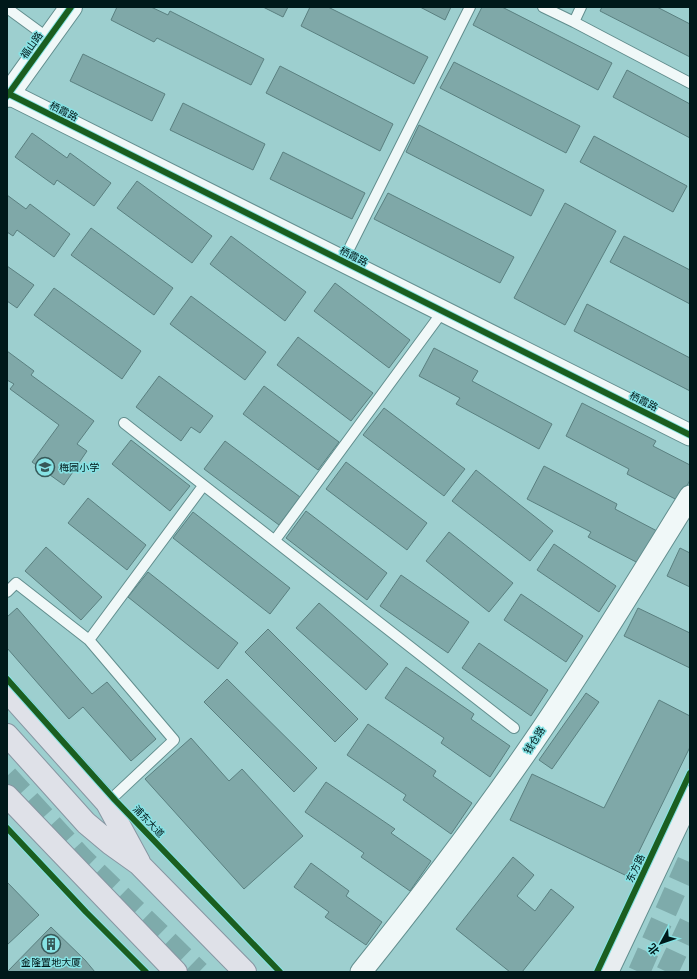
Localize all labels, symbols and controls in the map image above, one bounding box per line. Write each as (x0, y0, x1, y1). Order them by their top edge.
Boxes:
street label: 福山路 (17, 29, 45, 61)
street label: 栖霞路 (48, 99, 80, 123)
street label: 栖霞路 (338, 244, 370, 268)
street label: 栖霞路 (628, 389, 660, 413)
school or university icon: 梅园小学 (34, 456, 56, 478)
place label: 梅园小学 (59, 461, 99, 473)
street label: 钱仓路 (521, 724, 547, 756)
street label: 浦东大道 (131, 802, 167, 840)
street label: 东方路 (623, 852, 647, 884)
north arrow (641, 923, 681, 963)
building icon: 金隆置地大厦 (40, 933, 62, 955)
text: 北 (644, 941, 661, 958)
place label: 金隆置地大厦 (21, 956, 81, 968)

